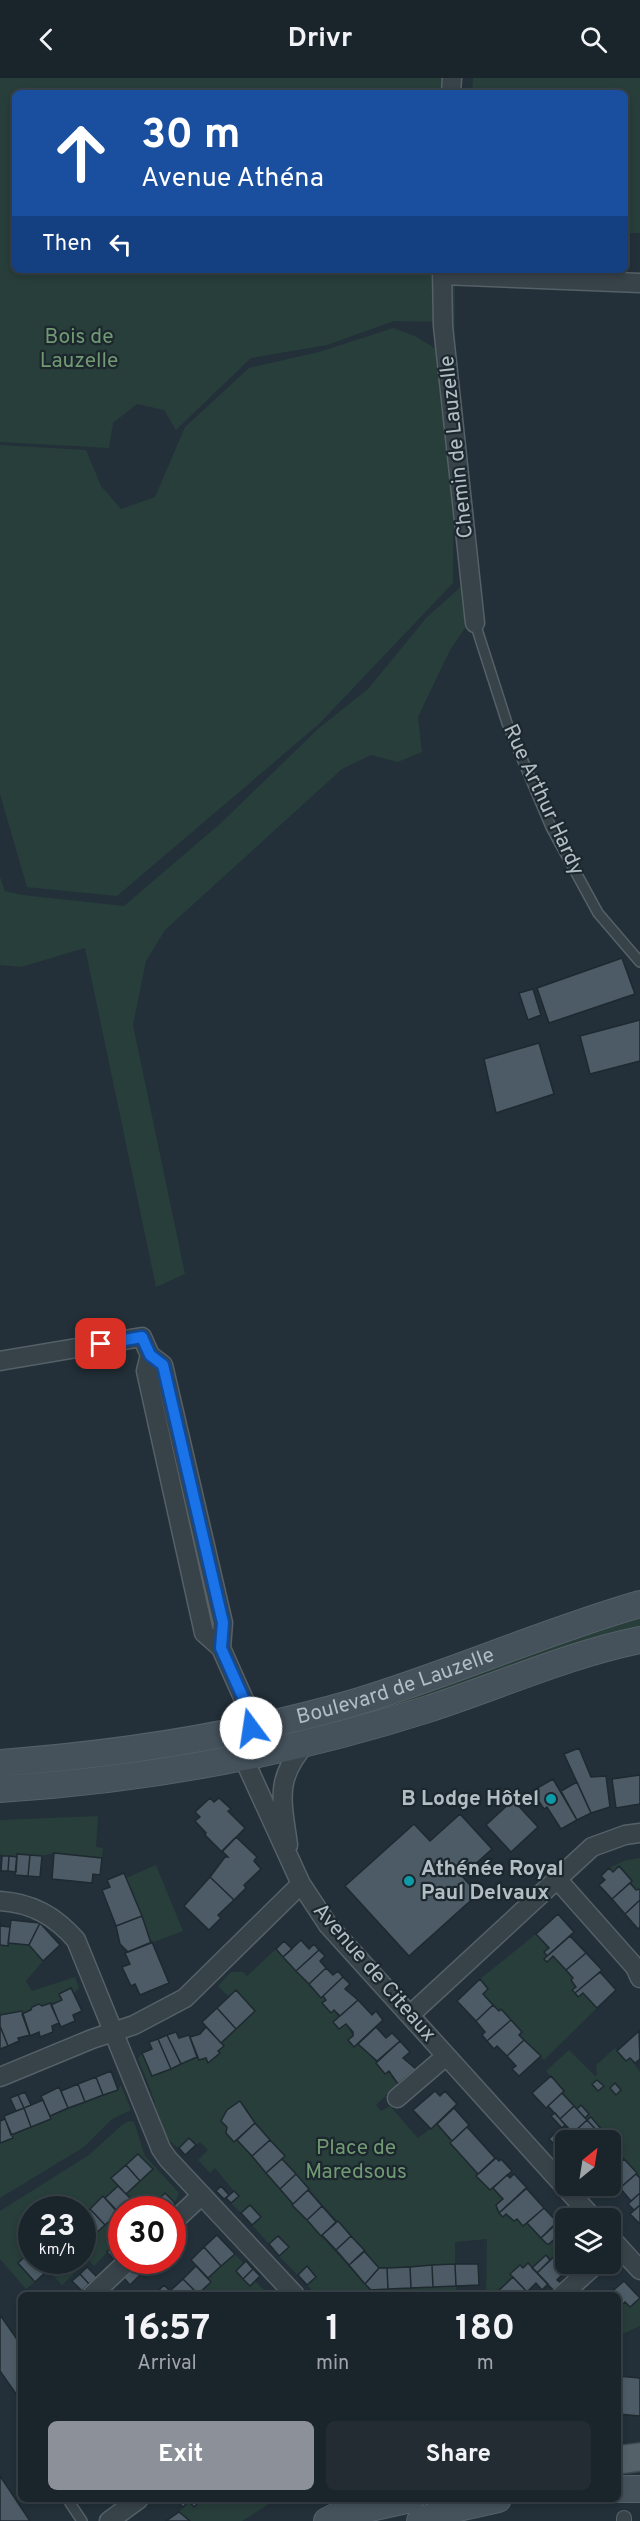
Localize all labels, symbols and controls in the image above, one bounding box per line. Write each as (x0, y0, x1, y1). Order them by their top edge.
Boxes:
text: Drivr (288, 22, 352, 56)
icon: back (30, 23, 63, 56)
icon: search (577, 23, 610, 56)
text: 30 m (141, 110, 240, 163)
icon: ahead (42, 114, 120, 192)
text: Avenue Athéna (141, 162, 324, 196)
icon: left (104, 228, 137, 261)
text: Then (42, 231, 92, 258)
park label: Bois de Lauzelle (40, 324, 118, 375)
street label: Chemin de Lauzelle (434, 354, 480, 540)
street label: Rue Arthur Hardy (496, 720, 590, 880)
pin (75, 1318, 126, 1369)
icon: arrive (84, 1327, 117, 1360)
street label: Boulevard de Lauzelle (294, 1642, 498, 1731)
position arrow (219, 1696, 283, 1760)
place label: B Lodge Hôtel (401, 1786, 539, 1813)
marker: B Lodge Hôtel (544, 1792, 558, 1806)
place label: Athénée Royal Paul Delvaux (421, 1856, 564, 1907)
marker: Athénée Royal Paul Delvaux (402, 1874, 416, 1888)
street label: Avenue de Citeaux (306, 1898, 442, 2048)
north arrow (555, 2130, 621, 2196)
map controls (555, 2130, 621, 2274)
park label: Place de Maredsous (305, 2135, 407, 2186)
speed limit sign: 30 (108, 2196, 186, 2274)
button: layers (555, 2208, 621, 2274)
text: 23 (39, 2209, 75, 2246)
text: km/h (39, 2241, 75, 2260)
text: 16:57 (124, 2307, 210, 2353)
text: 1 (326, 2307, 340, 2353)
text: 180 (455, 2307, 515, 2353)
text: Arrival (137, 2351, 197, 2377)
text: min (316, 2351, 349, 2377)
text: m (477, 2351, 494, 2377)
button: Exit (48, 2421, 314, 2490)
button: Share (326, 2421, 591, 2490)

